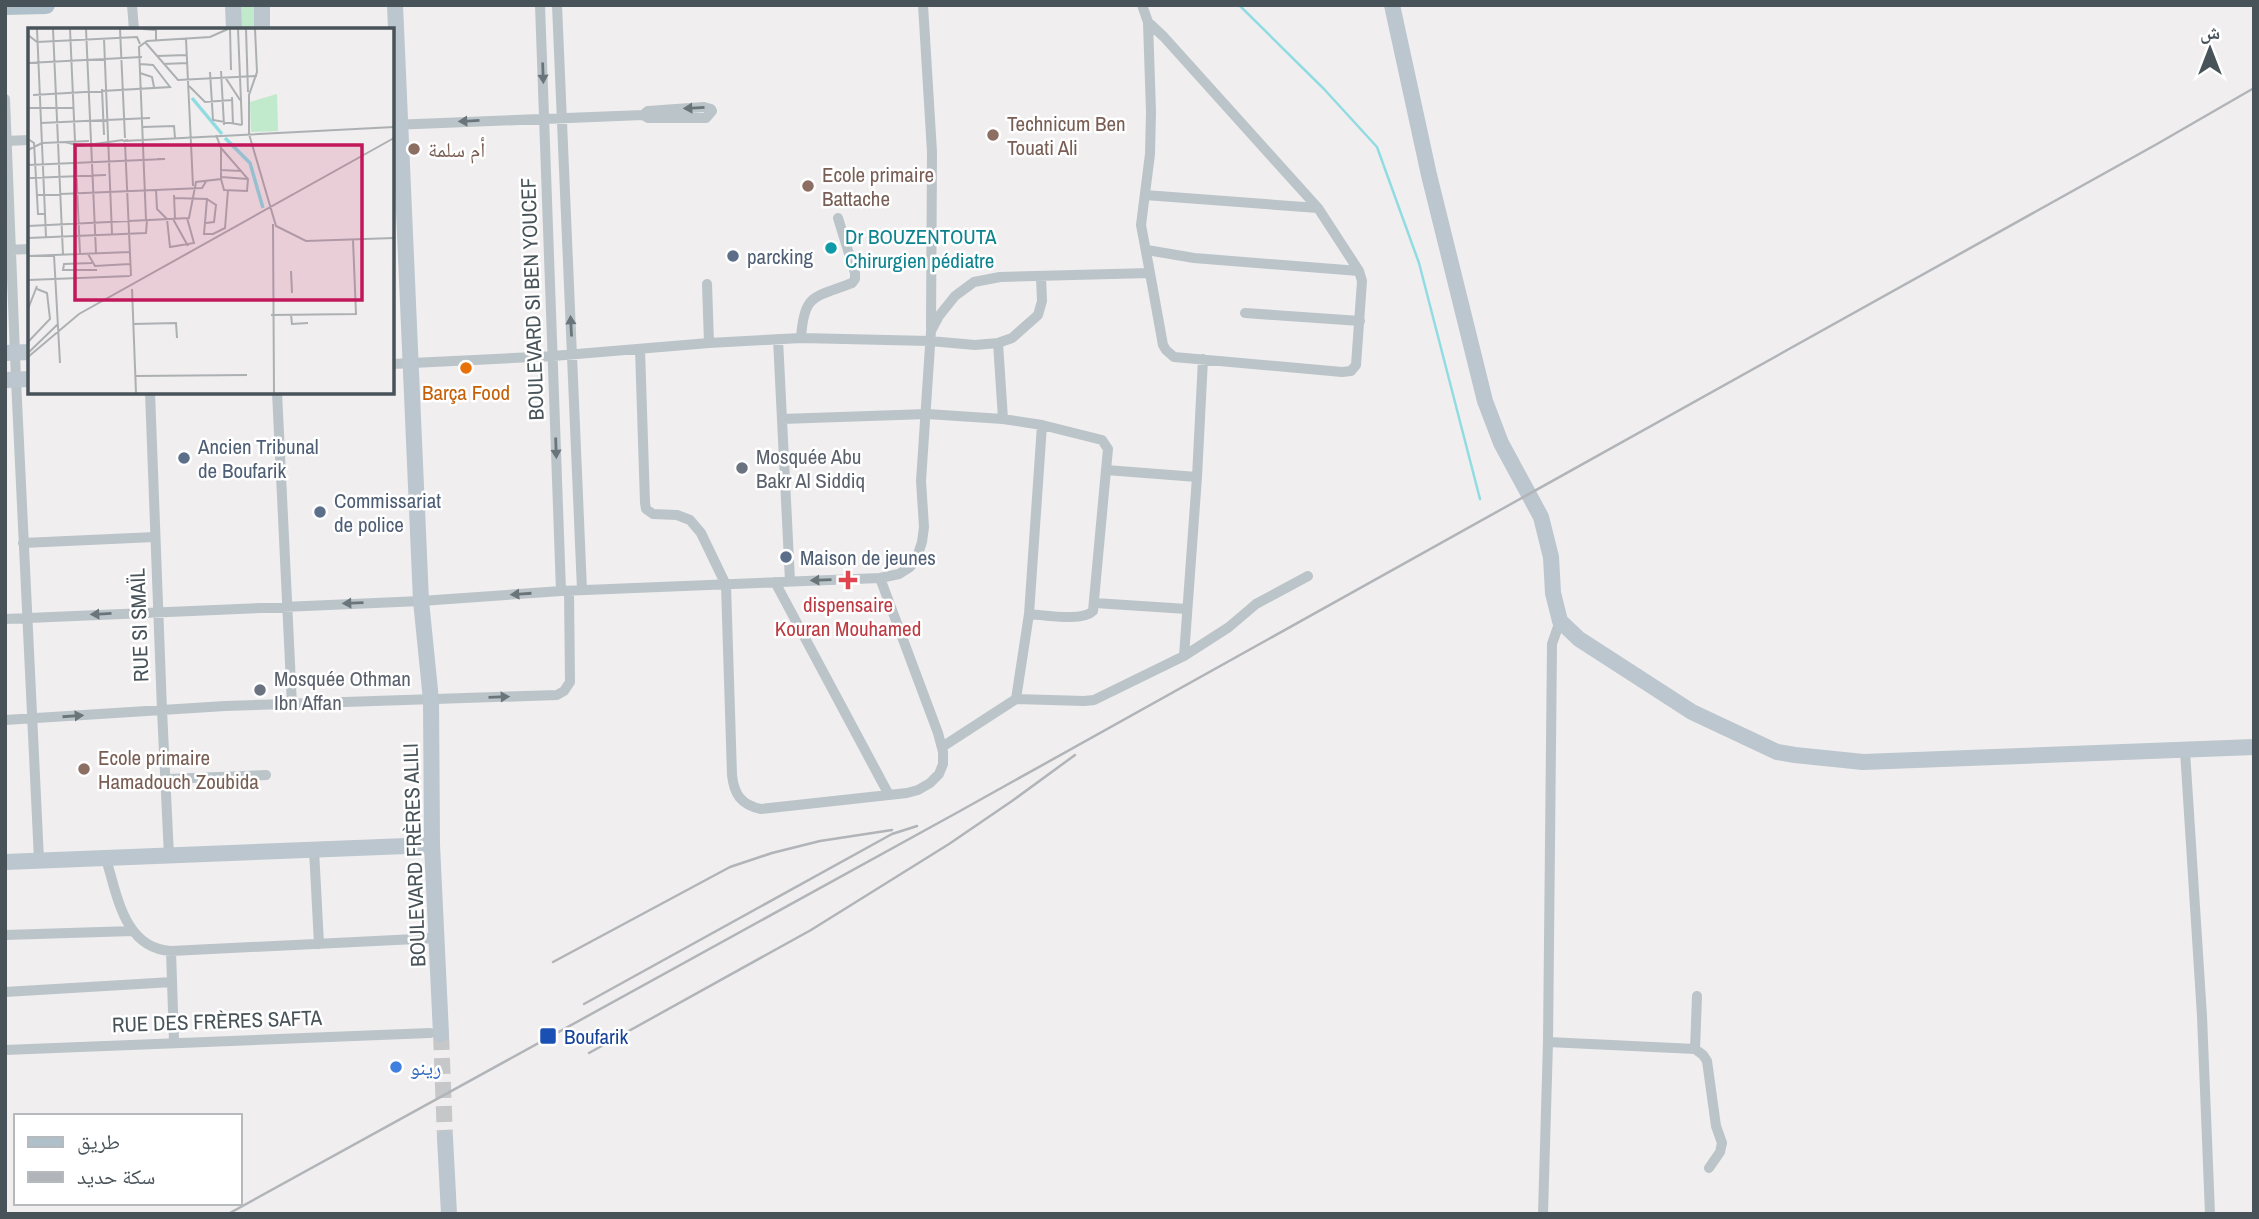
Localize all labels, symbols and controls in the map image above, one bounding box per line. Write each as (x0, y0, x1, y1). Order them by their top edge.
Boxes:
north arrow (2175, 14, 2245, 84)
text: ش (2200, 19, 2220, 45)
inset map (28, 28, 394, 394)
one-way arrow (537, 63, 548, 85)
one-way arrow (683, 103, 705, 114)
place label: Technicum Ben Touati Ali (1007, 109, 1126, 162)
one-way arrow (458, 116, 480, 127)
marker: Technicum Ben Touati Ali (985, 127, 1001, 143)
place label: أم سلمة (428, 135, 485, 164)
marker: أم سلمة (406, 141, 422, 157)
place label: Ecole primaire Battache (822, 160, 934, 213)
street label: BOULEVARD SI BEN YOUCEF (513, 177, 551, 421)
marker: Ecole primaire Battache (800, 178, 816, 194)
place label: Dr BOUZENTOUTA Chirurgien pédiatre (845, 222, 997, 275)
marker: Dr BOUZENTOUTA Chirurgien pédiatre (823, 240, 839, 256)
place label: parcking (747, 242, 813, 271)
marker: parcking (725, 248, 741, 264)
one-way arrow (565, 315, 576, 337)
marker: Barça Food (458, 360, 474, 376)
place label: Barça Food (422, 378, 510, 407)
place label: Ancien Tribunal de Boufarik (197, 432, 319, 485)
one-way arrow (551, 437, 562, 459)
place label: Mosquée Abu Bakr Al Siddiq (756, 442, 865, 495)
marker: Ancien Tribunal de Boufarik (176, 450, 192, 466)
marker: Mosquée Abu Bakr Al Siddiq (734, 460, 750, 476)
place label: Commissariat de police (334, 486, 441, 539)
marker: Commissariat de police (312, 504, 328, 520)
place label: Maison de jeunes (800, 543, 936, 572)
marker: Maison de jeunes (778, 549, 794, 565)
street label: RUE SI SMAÏL (123, 567, 155, 682)
marker: dispensaire Kouran Mouhamed (840, 572, 856, 588)
one-way arrow (810, 574, 832, 585)
one-way arrow (509, 589, 531, 600)
place label: dispensaire Kouran Mouhamed (775, 590, 921, 643)
one-way arrow (342, 598, 364, 609)
one-way arrow (90, 609, 112, 620)
place label: Mosquée Othman Ibn Affan (274, 664, 411, 717)
marker: Mosquée Othman Ibn Affan (252, 682, 268, 698)
one-way arrow (489, 692, 511, 703)
one-way arrow (63, 710, 85, 721)
place label: Ecole primaire Hamadouch Zoubida (98, 743, 259, 796)
street label: BOULEVARD FRÈRES ALILI (396, 743, 432, 967)
marker: Ecole primaire Hamadouch Zoubida (76, 761, 92, 777)
street label: RUE DES FRÈRES SAFTA (111, 1003, 323, 1039)
place label: Boufarik (564, 1022, 629, 1051)
marker: Boufarik (538, 1026, 558, 1046)
place label: رينو (410, 1053, 441, 1082)
marker: رينو (388, 1059, 404, 1075)
legend (14, 1114, 242, 1205)
text: طريق (77, 1127, 120, 1156)
text: سكة حديد (77, 1162, 155, 1191)

